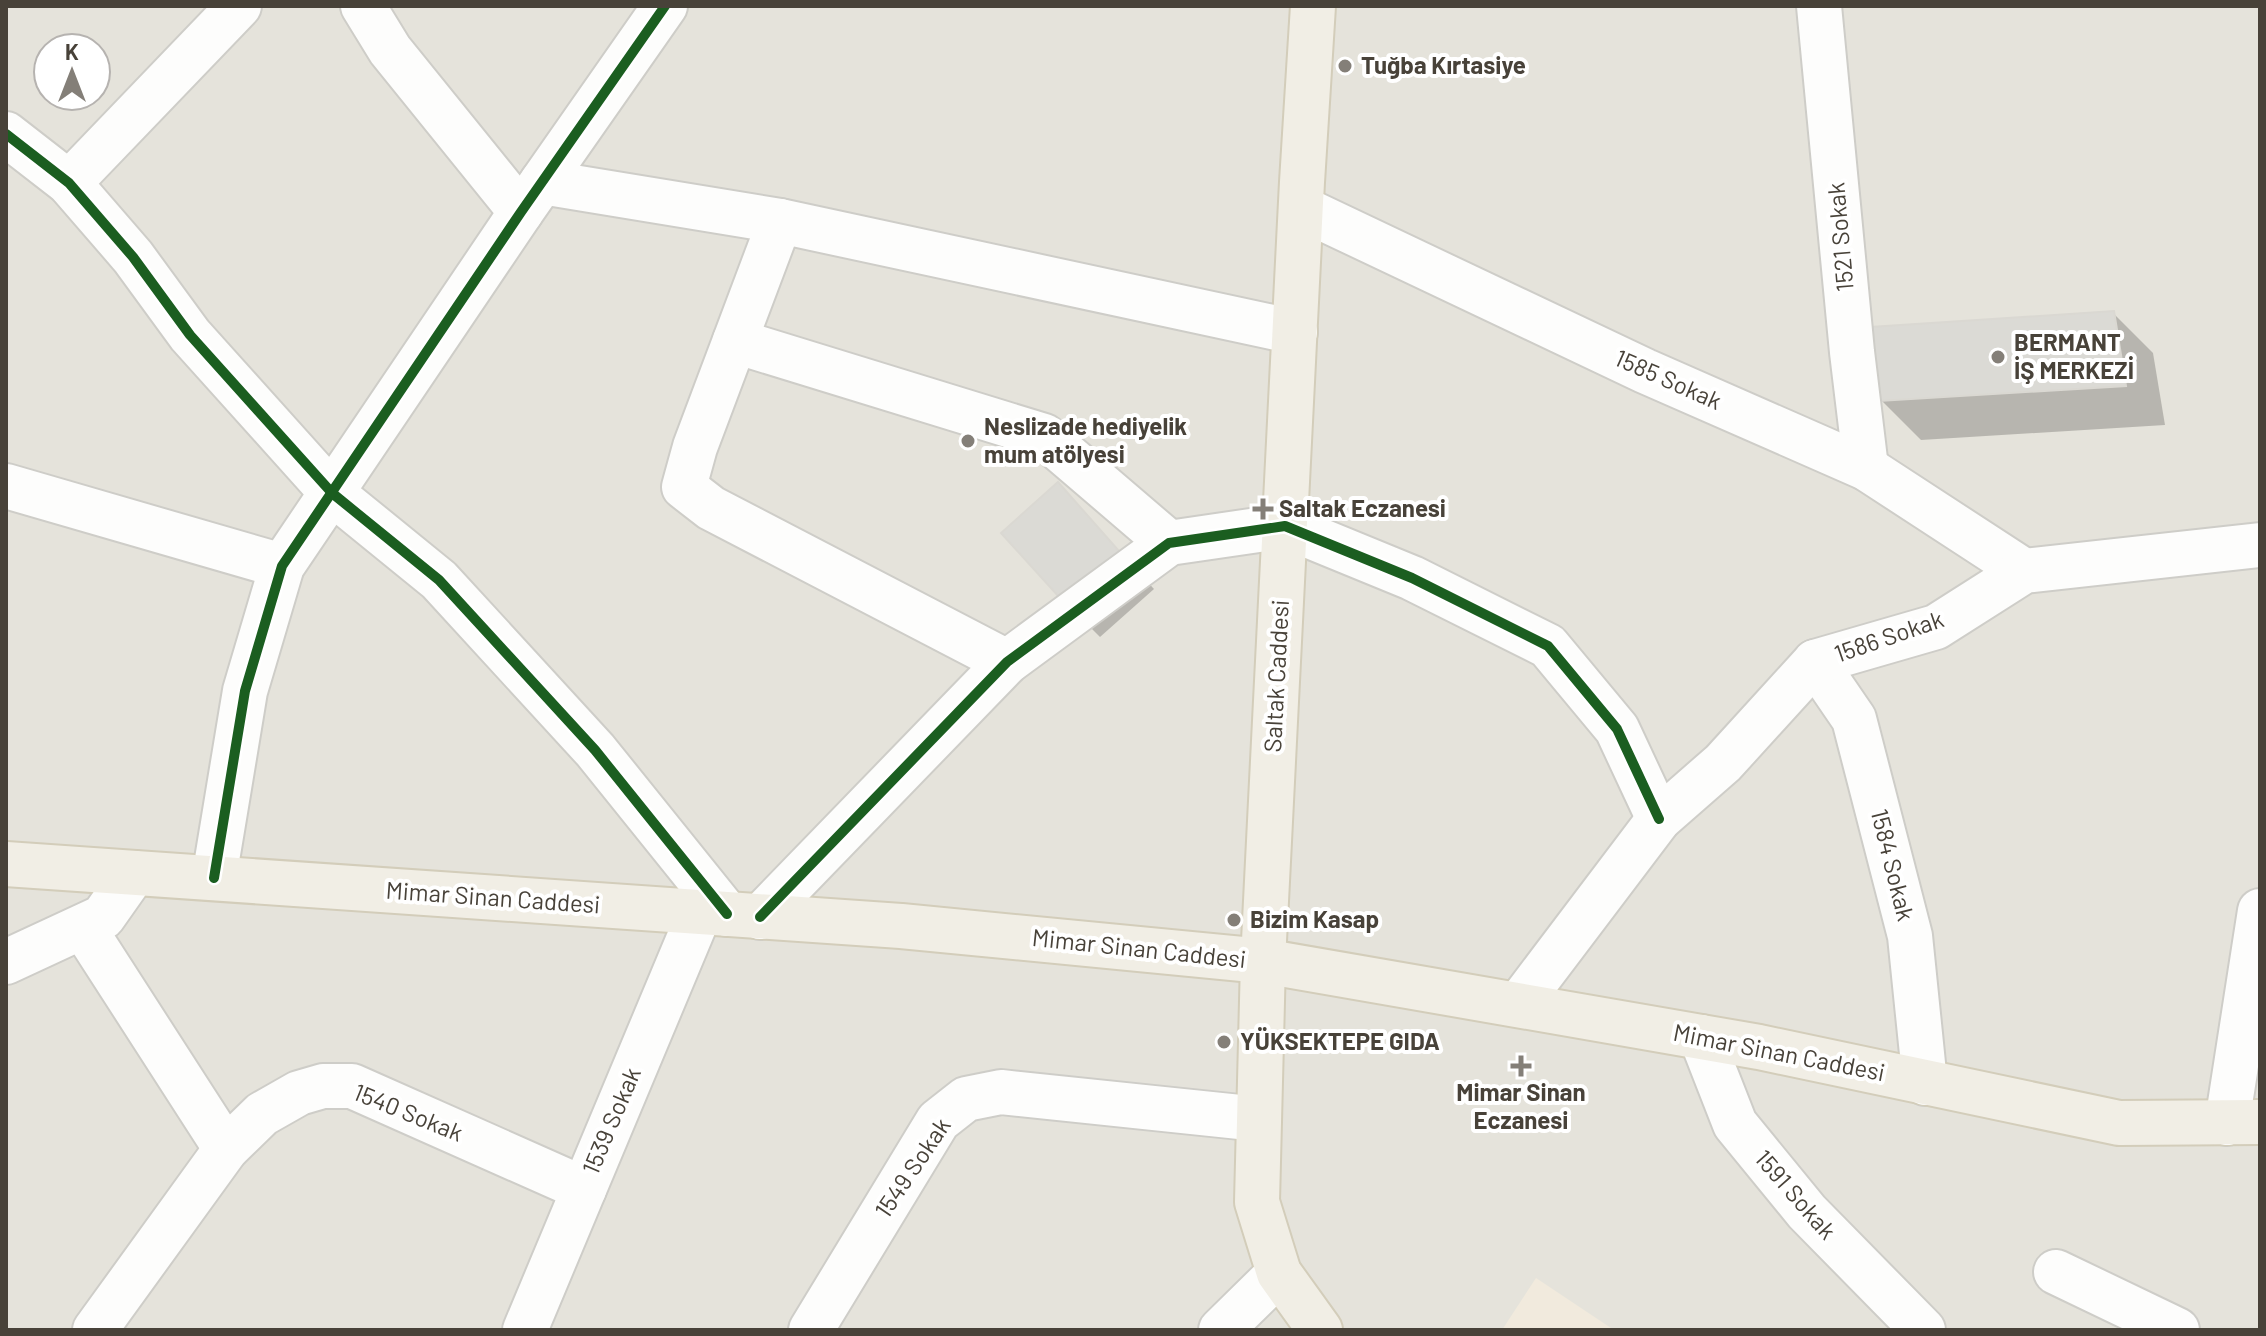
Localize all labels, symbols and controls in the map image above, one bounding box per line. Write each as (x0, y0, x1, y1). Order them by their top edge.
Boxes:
north arrow (32, 32, 112, 112)
text: K (65, 38, 79, 64)
place label: Tuğba Kırtasiye (1361, 50, 1526, 79)
marker: Tuğba Kırtasiye (1336, 57, 1354, 75)
street label: 1521 Sokak (1820, 181, 1859, 293)
place label: BERMANT İŞ MERKEZİ (2014, 327, 2134, 384)
street label: 1585 Sokak (1611, 342, 1726, 415)
marker: BERMANT İŞ MERKEZİ (1989, 348, 2007, 366)
place label: Neslizade hediyelik mum atölyesi (984, 411, 1187, 468)
marker: Neslizade hediyelik mum atölyesi (959, 432, 977, 450)
place label: Saltak Eczanesi (1279, 493, 1446, 522)
marker: Saltak Eczanesi (1254, 500, 1272, 518)
street label: Saltak Caddesi (1257, 599, 1294, 753)
street label: 1586 Sokak (1830, 603, 1947, 668)
street label: 1584 Sokak (1866, 806, 1921, 924)
street label: Mimar Sinan Caddesi (385, 875, 601, 918)
place label: Bizim Kasap (1250, 904, 1379, 933)
marker: Bizim Kasap (1225, 911, 1243, 929)
street label: Mimar Sinan Caddesi (1031, 922, 1248, 973)
street label: Mimar Sinan Caddesi (1671, 1017, 1888, 1086)
place label: YÜKSEKTEPE GIDA (1240, 1026, 1440, 1055)
marker: YÜKSEKTEPE GIDA (1215, 1033, 1233, 1051)
marker: Mimar Sinan Eczanesi (1512, 1057, 1530, 1075)
street label: 1539 Sokak (575, 1062, 646, 1178)
street label: 1540 Sokak (350, 1077, 468, 1147)
place label: Mimar Sinan Eczanesi (1456, 1077, 1586, 1134)
street label: 1549 Sokak (868, 1112, 956, 1223)
street label: 1591 Sokak (1749, 1143, 1843, 1245)

